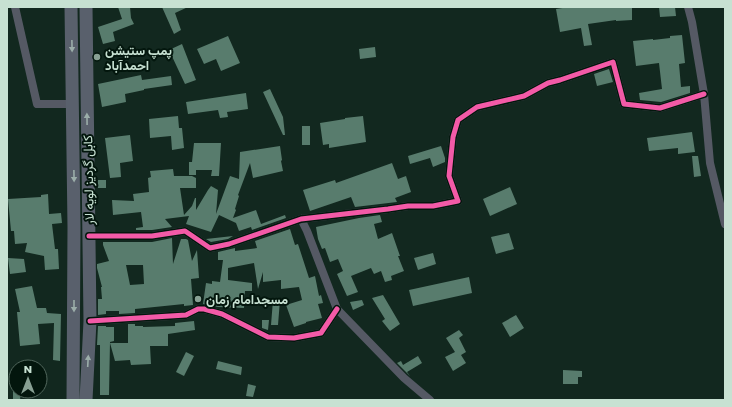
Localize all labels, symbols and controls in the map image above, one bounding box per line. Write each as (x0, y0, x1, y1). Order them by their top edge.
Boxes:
one-way arrow (69, 40, 75, 53)
place label: پمپ ستیشن احمدآباد (105, 41, 172, 75)
marker: پمپ ستیشن احمدآباد (92, 52, 102, 62)
one-way arrow (84, 112, 90, 125)
street label: کابل گردیز لویه لار (78, 135, 99, 226)
one-way arrow (70, 170, 77, 182)
place label: مسجدامام زمان (206, 290, 288, 309)
marker: مسجدامام زمان (193, 294, 203, 304)
one-way arrow (70, 300, 77, 312)
one-way arrow (85, 354, 91, 367)
north arrow (8, 359, 48, 399)
text: N (24, 361, 32, 377)

